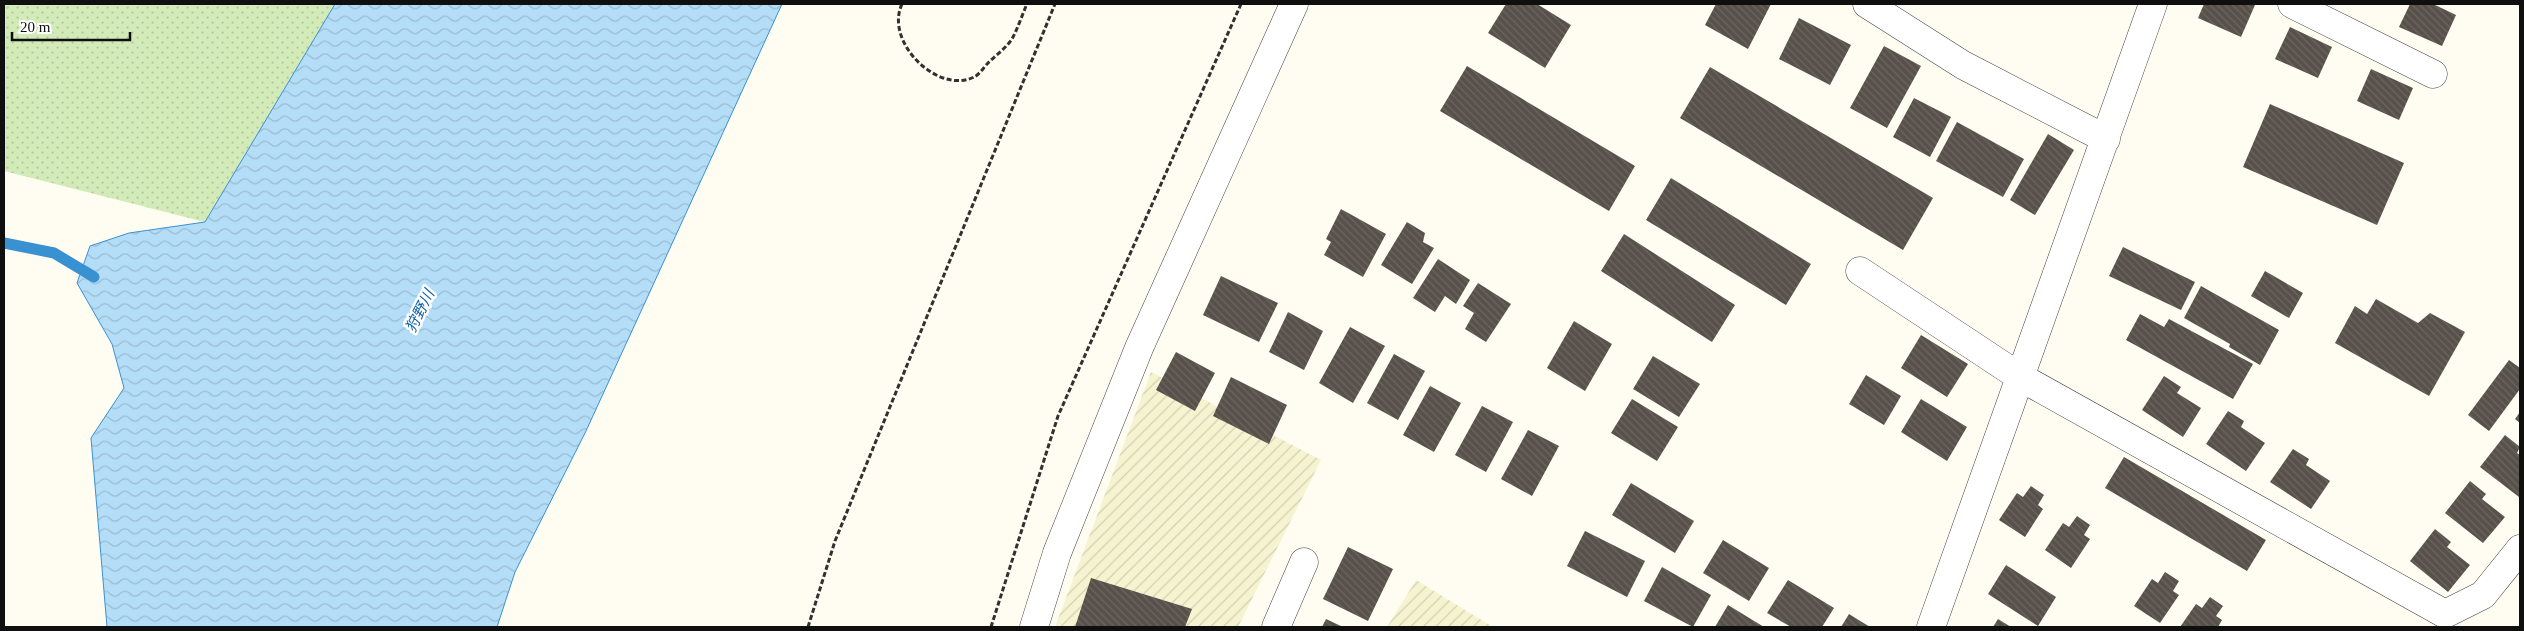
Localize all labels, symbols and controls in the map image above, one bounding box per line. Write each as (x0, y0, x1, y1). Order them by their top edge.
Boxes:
scale bar (12, 10, 130, 42)
text: 20 m (20, 19, 51, 35)
water label: 狩野川 (403, 286, 438, 335)

